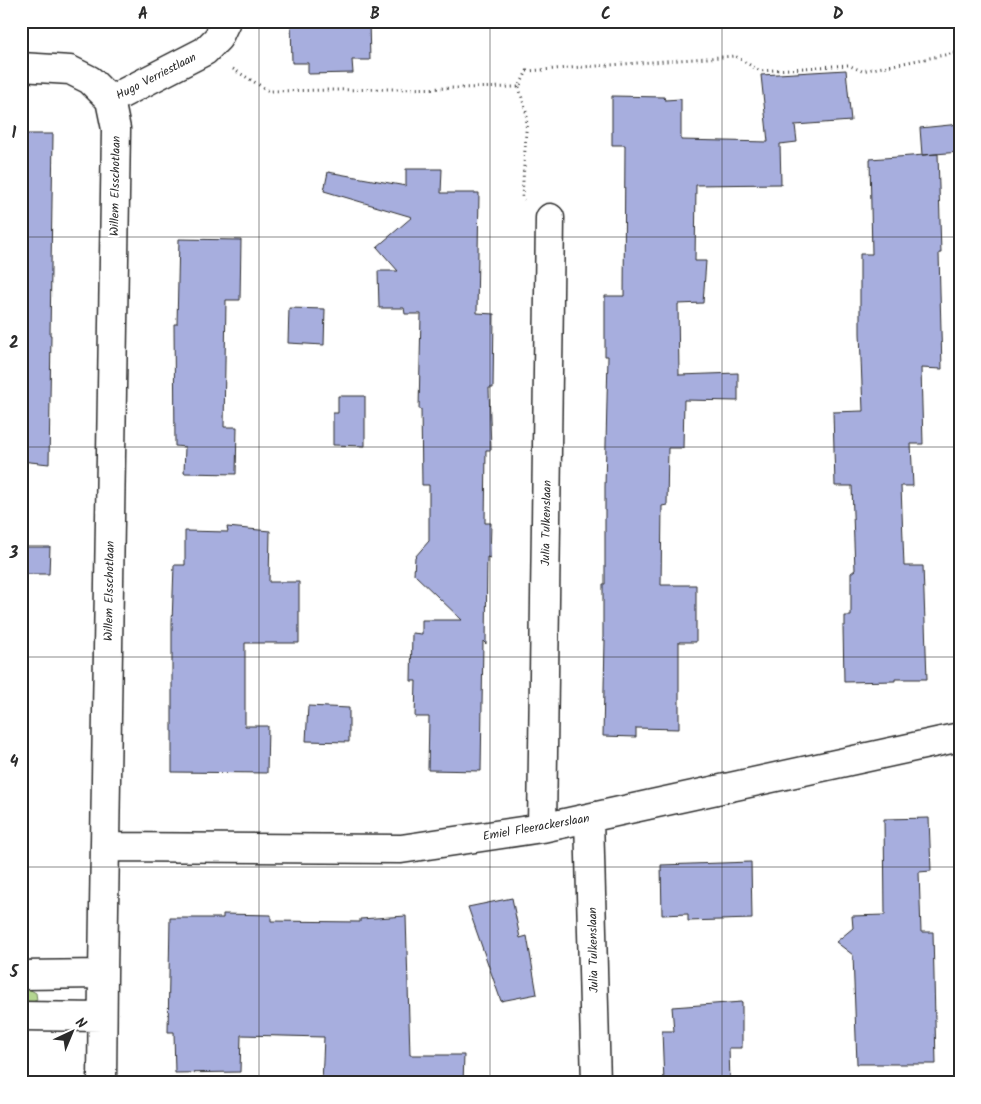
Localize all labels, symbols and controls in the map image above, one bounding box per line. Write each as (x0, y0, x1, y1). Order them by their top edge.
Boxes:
text: A (138, 2, 148, 27)
text: B (370, 2, 380, 27)
text: C (601, 2, 611, 27)
text: D (833, 2, 844, 27)
street label: Hugo Verriestlaan (113, 48, 200, 105)
text: 1 (12, 121, 17, 146)
street label: Willem Elsschotlaan (105, 136, 126, 236)
text: 2 (9, 331, 19, 356)
street label: Julia Tulkenslaan (536, 480, 557, 566)
text: 3 (9, 541, 19, 566)
street label: Willem Elsschotlaan (99, 541, 120, 641)
text: 4 (10, 750, 19, 775)
street label: Emiel Fleerackerslaan (481, 809, 591, 846)
street label: Julia Tulkenslaan (583, 907, 604, 993)
text: 5 (9, 960, 20, 985)
north arrow (48, 1006, 98, 1056)
text: N (70, 1012, 91, 1034)

